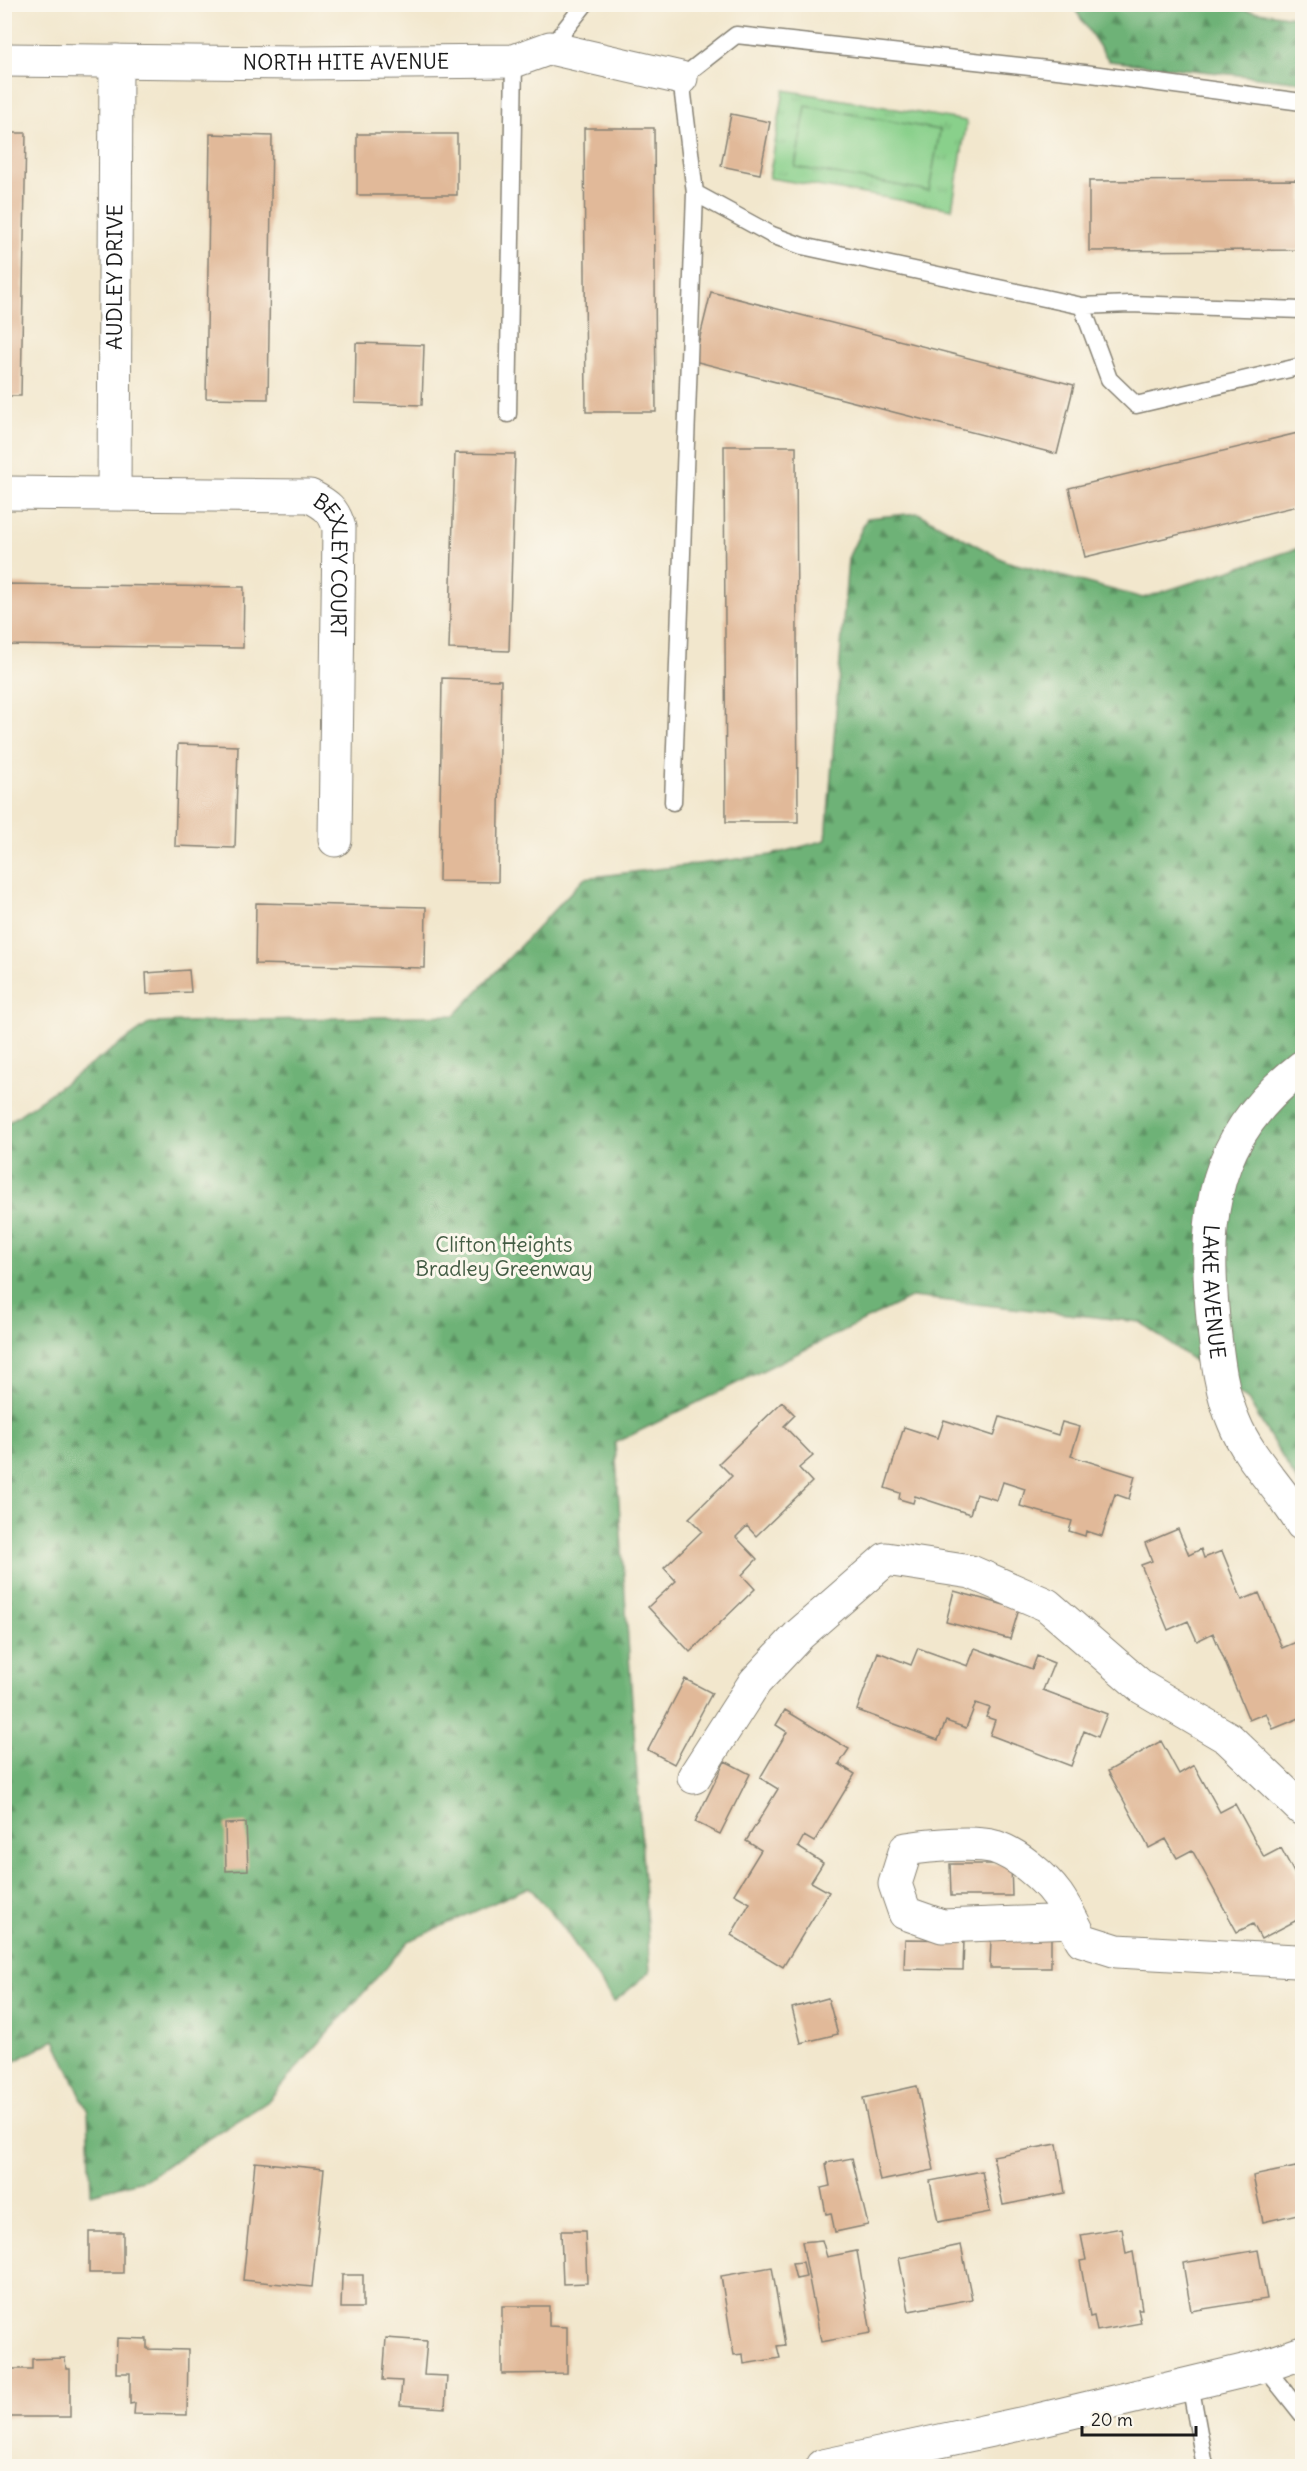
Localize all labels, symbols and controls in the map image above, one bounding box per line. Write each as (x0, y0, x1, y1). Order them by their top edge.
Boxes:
street label: NORTH HITE AVENUE (242, 48, 450, 76)
street label: AUDLEY DRIVE (101, 204, 128, 350)
street label: BEXLEY COURT (308, 487, 353, 637)
street label: LAKE AVENUE (1197, 1223, 1232, 1360)
park label: Clifton Heights Bradley Greenway (415, 1231, 593, 1282)
scale bar (1082, 2399, 1196, 2437)
text: 20 m (1091, 2408, 1133, 2431)

